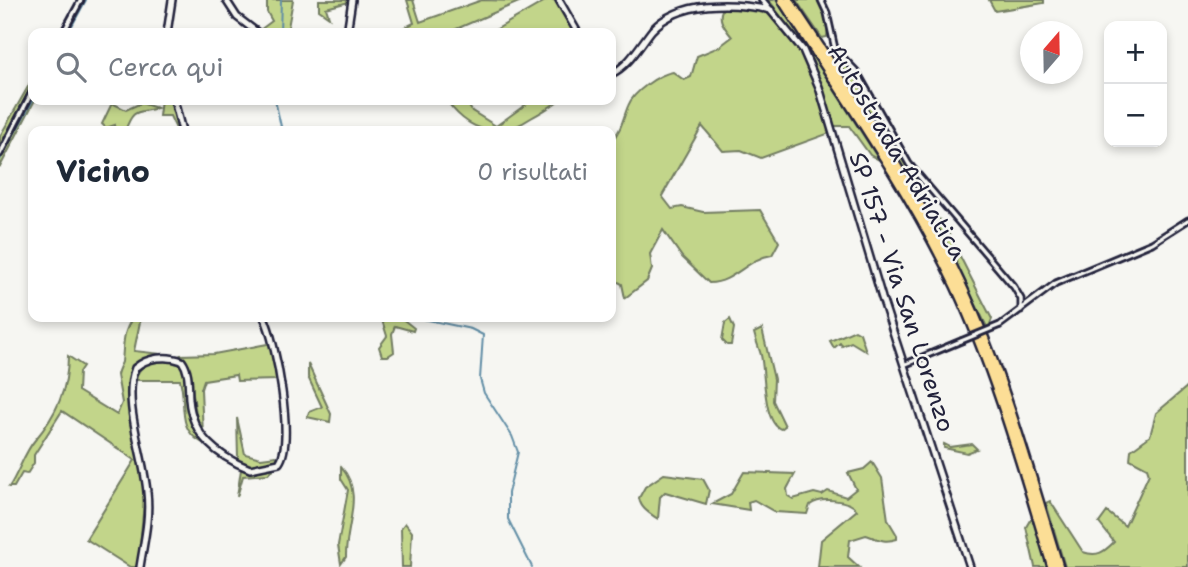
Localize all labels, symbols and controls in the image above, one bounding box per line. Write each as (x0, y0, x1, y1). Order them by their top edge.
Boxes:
north arrow (1020, 21, 1083, 84)
map controls (1104, 21, 1167, 147)
button: + (1104, 21, 1167, 84)
search box (28, 28, 616, 105)
street label: Autostrada Adriatica (820, 38, 974, 266)
icon: search (52, 48, 90, 86)
text: Cerca qui (108, 49, 224, 84)
button: − (1104, 84, 1167, 147)
street label: SP 157 - Via San Lorenzo (842, 148, 962, 436)
text: Vicino (56, 151, 150, 192)
text: 0 risultati (477, 157, 588, 187)

